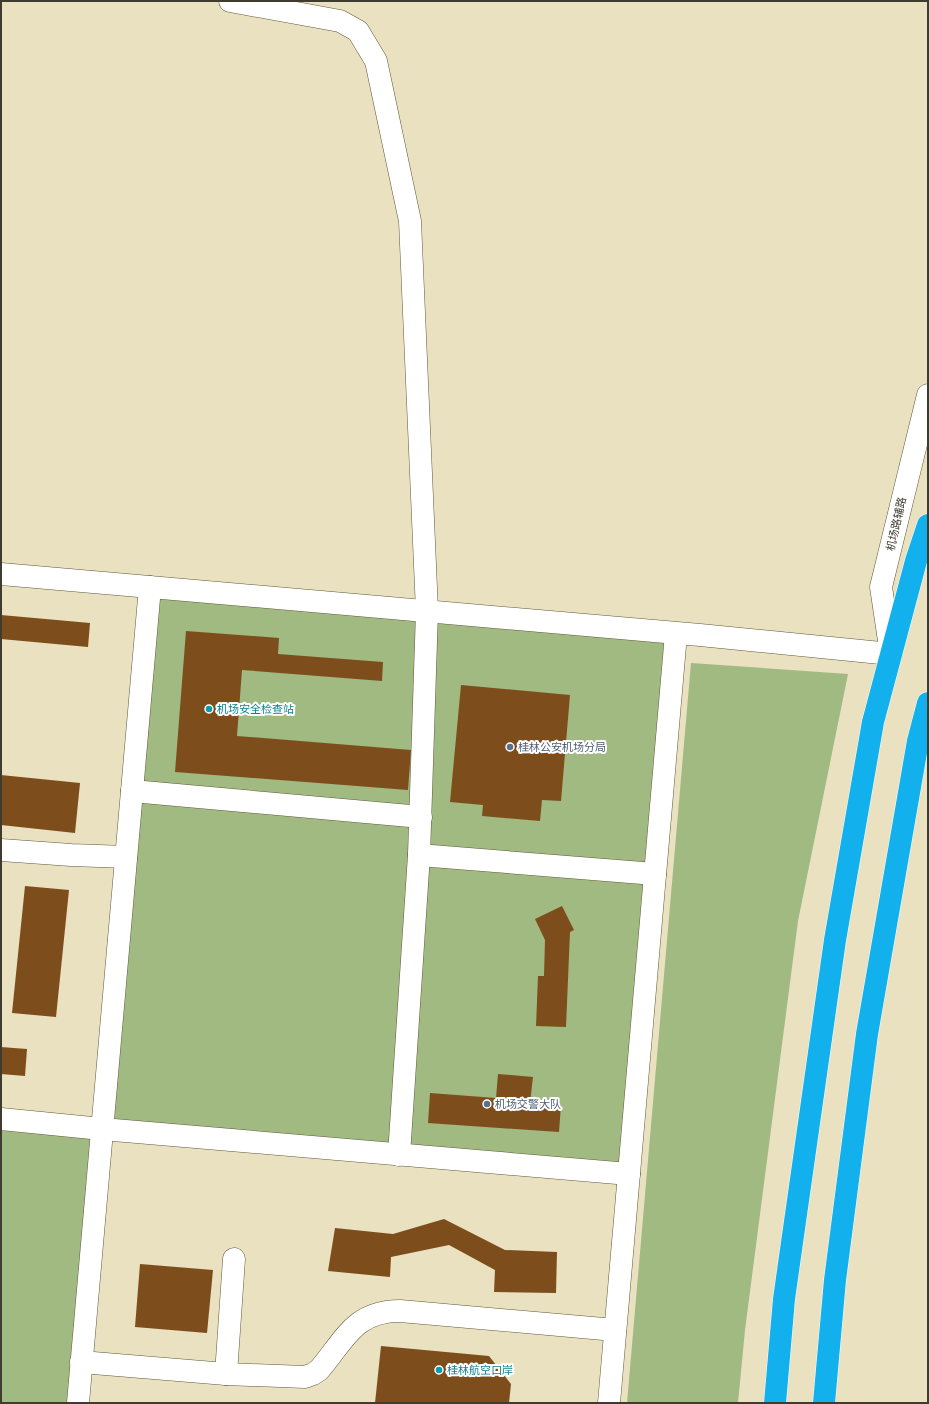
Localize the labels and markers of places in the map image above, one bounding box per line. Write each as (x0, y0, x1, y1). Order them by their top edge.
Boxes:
place label: 机场安全检查站 (217, 703, 294, 715)
marker: 机场安全检查站 (204, 704, 214, 714)
place label: 桂林公安机场分局 (518, 741, 606, 753)
marker: 桂林公安机场分局 (505, 742, 515, 752)
place label: 机场交警大队 (495, 1098, 561, 1110)
marker: 机场交警大队 (482, 1099, 492, 1109)
place label: 桂林航空口岸 (447, 1364, 513, 1376)
marker: 桂林航空口岸 (434, 1365, 444, 1375)

